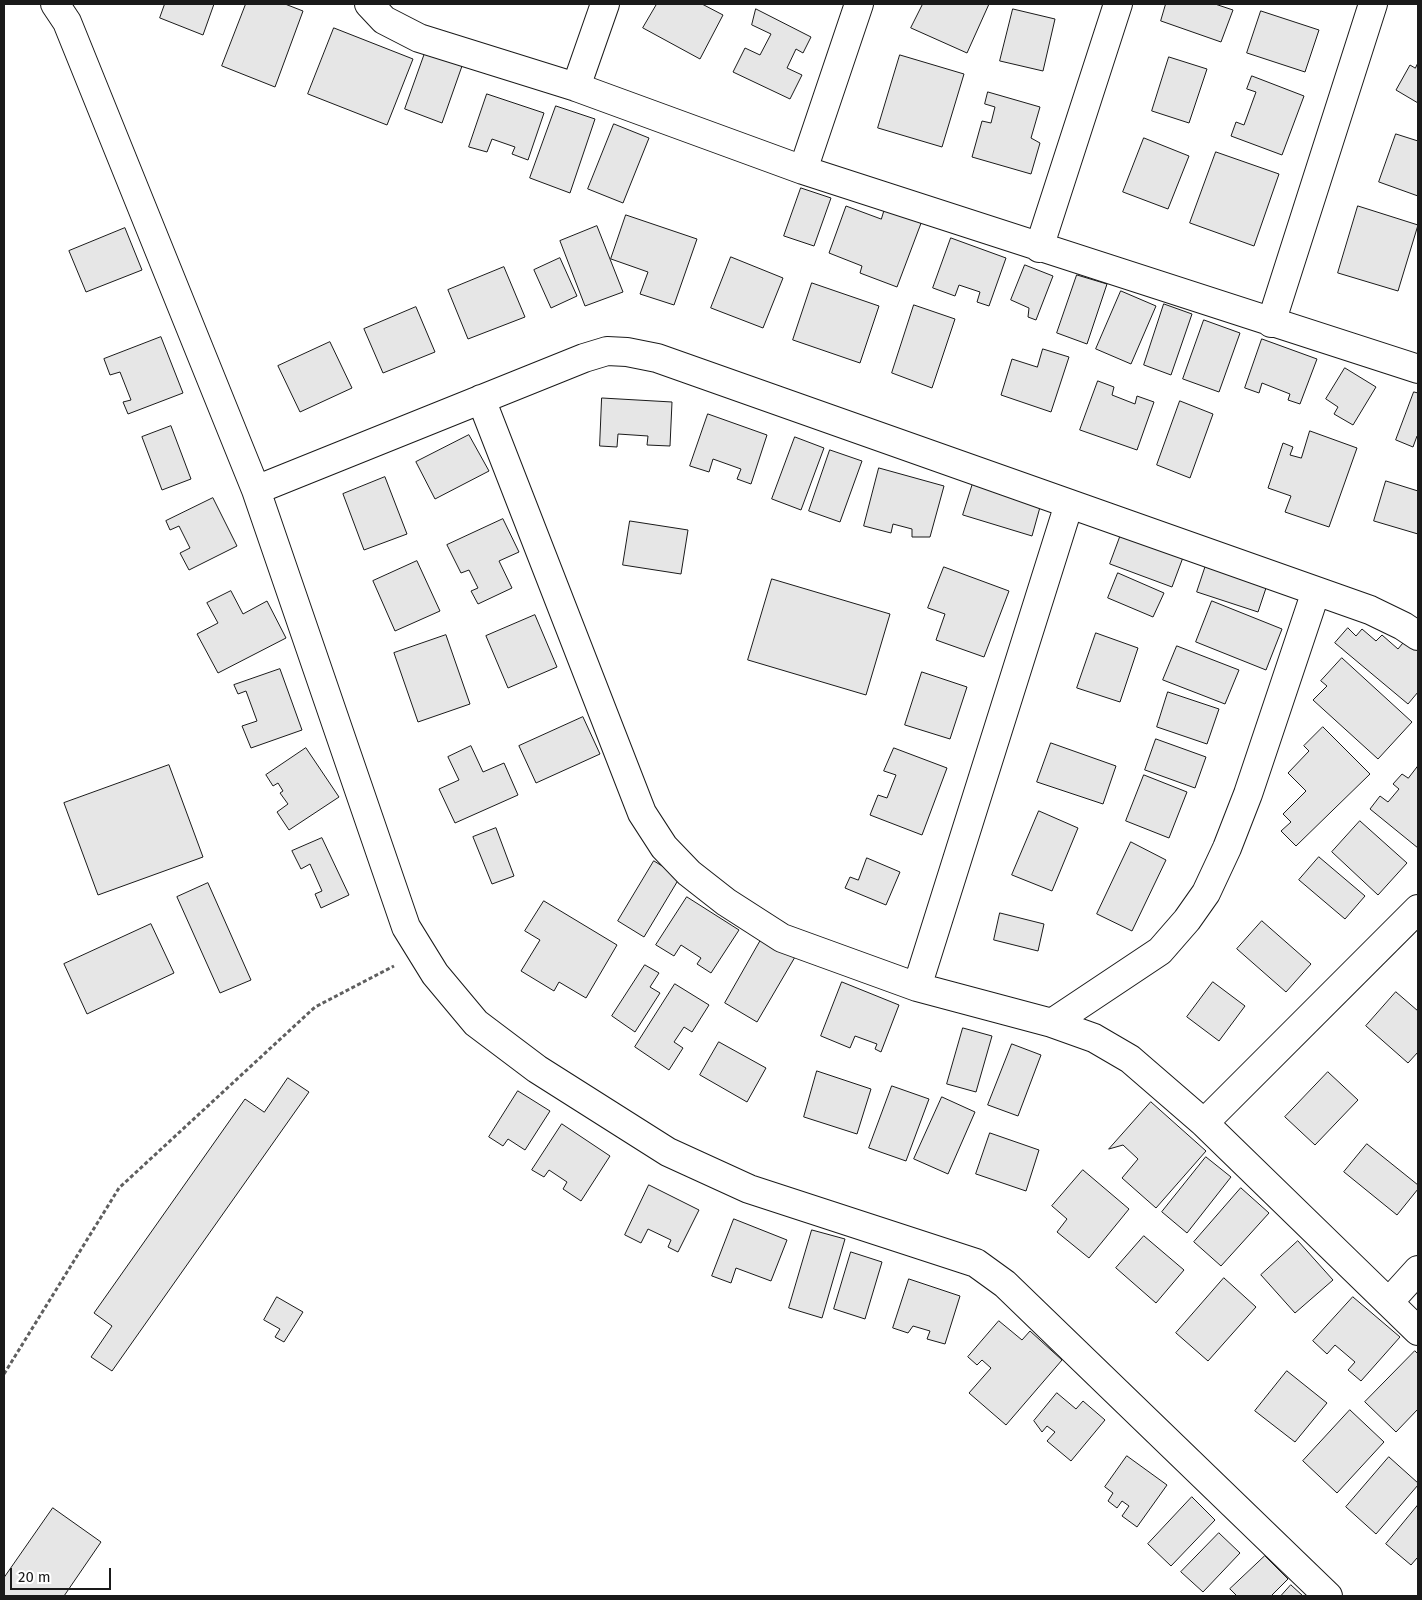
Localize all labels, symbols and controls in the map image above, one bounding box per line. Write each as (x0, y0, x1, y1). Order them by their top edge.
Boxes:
scale bar (12, 1558, 114, 1590)
text: 20 m (18, 1568, 51, 1586)

